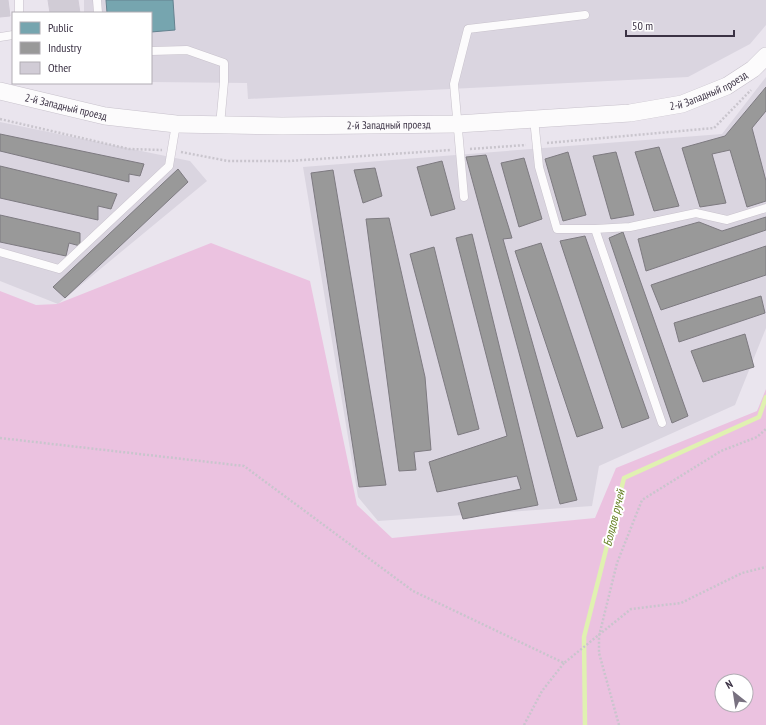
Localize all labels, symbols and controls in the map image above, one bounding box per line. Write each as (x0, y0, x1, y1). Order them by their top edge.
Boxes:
legend (12, 12, 152, 84)
scale bar (626, 12, 734, 38)
text: 50 m (632, 18, 653, 33)
text: Public (48, 20, 74, 35)
text: Industry (48, 40, 82, 55)
text: Other (48, 60, 72, 75)
street label: 2-й Западный проезд (668, 67, 750, 113)
street label: 2-й Западный проезд (24, 90, 109, 123)
street label: 2-й Западный проезд (347, 117, 431, 132)
water label: Болдов ручей (599, 486, 628, 548)
north arrow (714, 673, 754, 713)
text: N (723, 677, 735, 692)

